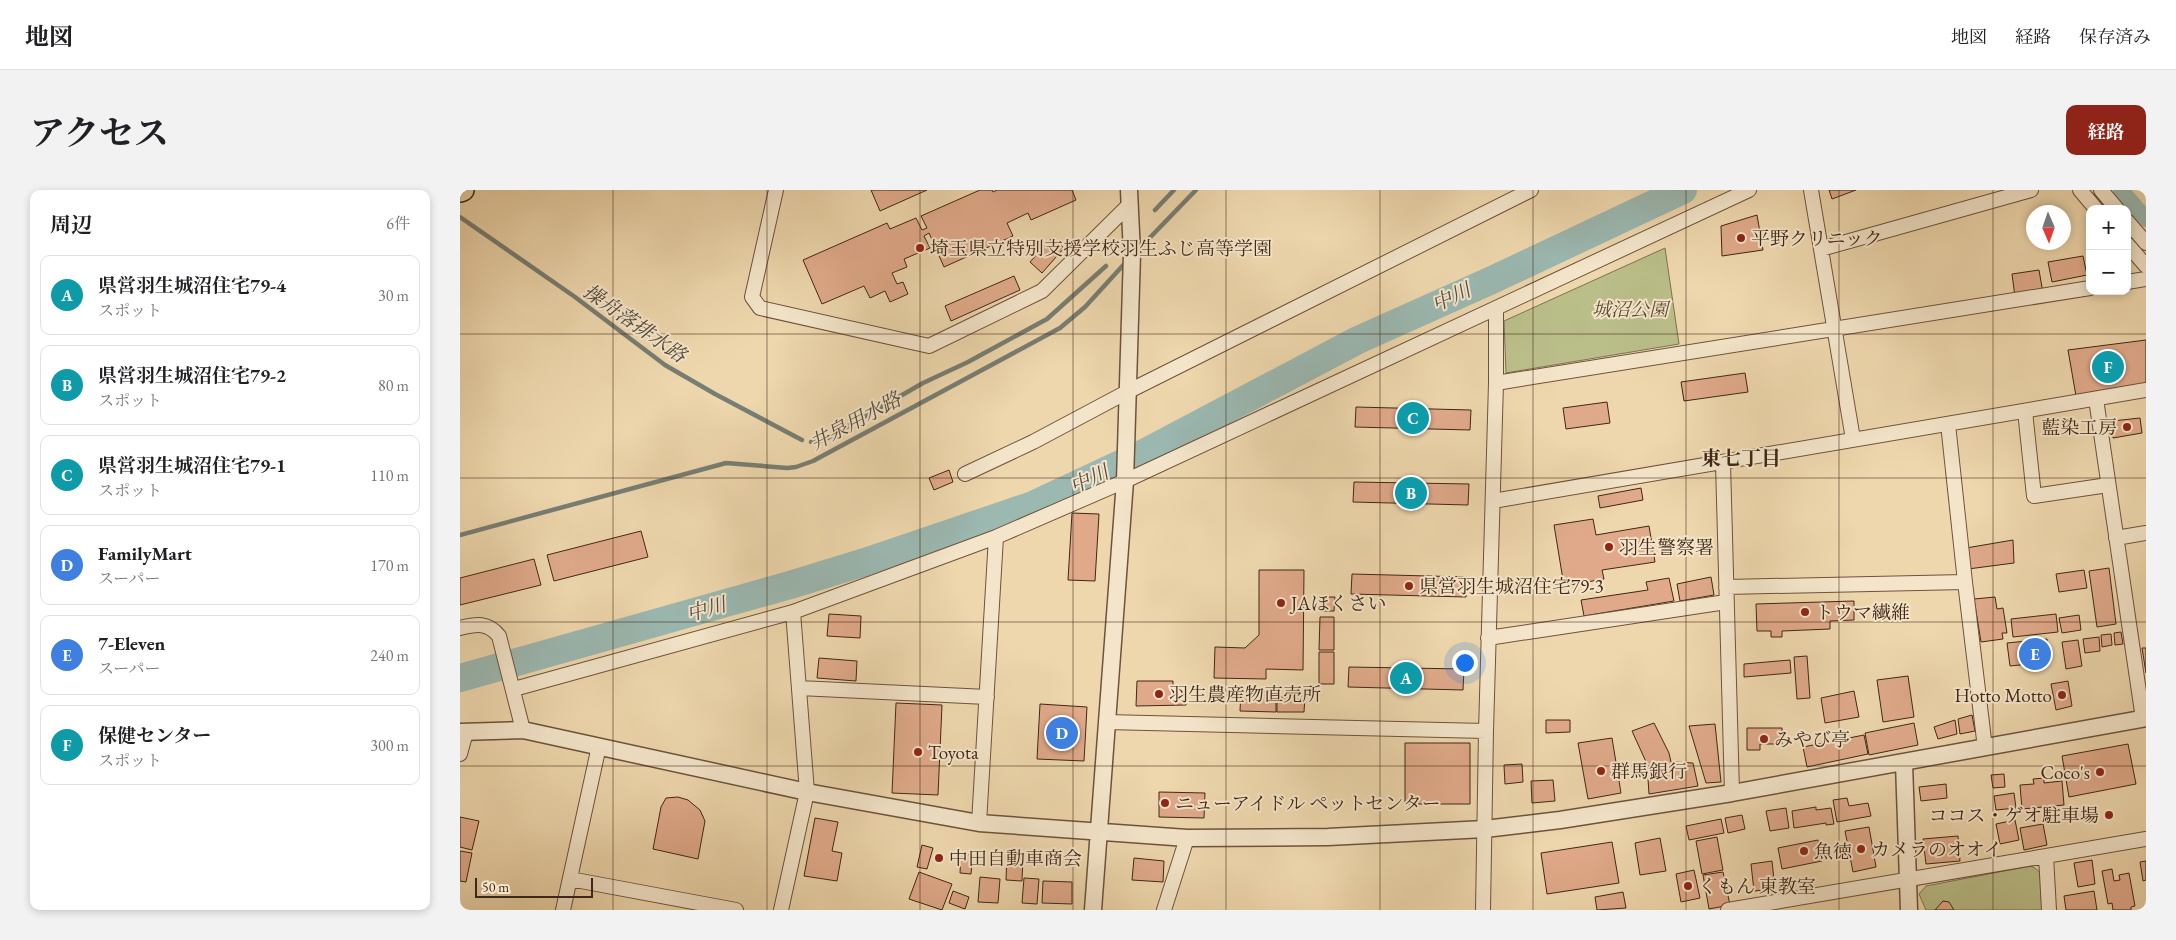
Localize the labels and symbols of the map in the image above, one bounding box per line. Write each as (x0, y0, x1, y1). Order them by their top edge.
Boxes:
north arrow (2026, 205, 2071, 250)
place label: 平野クリニック (1751, 226, 1883, 251)
marker: 平野クリニック (1735, 232, 1747, 244)
place label: 埼玉県立特別支援学校羽生ふじ高等学園 (930, 236, 1272, 261)
marker: 埼玉県立特別支援学校羽生ふじ高等学園 (914, 242, 926, 254)
water label: 中川 (1427, 276, 1476, 317)
water label: 操舟落排水路 (578, 278, 693, 369)
park label: 城沼公園 (1592, 297, 1671, 322)
pin: F (2092, 348, 2124, 386)
water label: 井泉用水路 (805, 385, 907, 456)
pin: C (1397, 399, 1429, 437)
place label: 藍染工房 (2041, 415, 2117, 440)
marker: 藍染工房 (2121, 421, 2133, 433)
district label: 東七丁目 (1701, 445, 1781, 471)
water label: 中川 (1065, 458, 1114, 499)
pin: B (1395, 474, 1427, 512)
place label: 羽生警察署 (1619, 535, 1714, 560)
marker: 羽生警察署 (1603, 541, 1615, 553)
place label: 県営羽生城沼住宅79-3 (1419, 574, 1604, 599)
marker: 県営羽生城沼住宅79-3 (1403, 580, 1415, 592)
water label: 中川 (683, 590, 731, 627)
place label: JAほくさい (1289, 591, 1387, 616)
marker: JAほくさい (1275, 597, 1287, 609)
place label: トウマ繊維 (1815, 600, 1910, 625)
marker: トウマ繊維 (1799, 606, 1811, 618)
pin: E (2019, 635, 2051, 673)
your location (1452, 650, 1478, 676)
pin: A (1390, 659, 1422, 697)
place label: 羽生農産物直売所 (1169, 682, 1321, 707)
place label: Hotto Motto (1955, 683, 2052, 708)
marker: 羽生農産物直売所 (1153, 688, 1165, 700)
marker: Hotto Motto (2056, 689, 2068, 701)
pin: D (1046, 714, 1078, 752)
place label: みやび亭 (1774, 727, 1850, 752)
marker: みやび亭 (1758, 733, 1770, 745)
place label: Toyota (928, 740, 979, 765)
marker: Toyota (912, 746, 924, 758)
place label: 群馬銀行 (1611, 759, 1687, 784)
place label: Coco's (2040, 760, 2090, 785)
marker: 群馬銀行 (1595, 765, 1607, 777)
marker: Coco's (2094, 766, 2106, 778)
place label: ニューアイドル ペットセンター (1175, 791, 1441, 816)
marker: ニューアイドル ペットセンター (1159, 797, 1171, 809)
place label: ココス・ゲオ駐車場 (1928, 803, 2099, 828)
marker: ココス・ゲオ駐車場 (2103, 809, 2115, 821)
place label: カメラのオオイ (1871, 837, 2002, 862)
place label: 魚徳 (1814, 839, 1852, 864)
marker: カメラのオオイ (1855, 843, 1867, 855)
marker: 魚徳 (1798, 845, 1810, 857)
place label: 中田自動車商会 (949, 846, 1082, 871)
marker: 中田自動車商会 (933, 852, 945, 864)
place label: くもん 東教室 (1698, 874, 1816, 899)
scale bar (475, 875, 592, 898)
marker: くもん 東教室 (1682, 880, 1694, 892)

